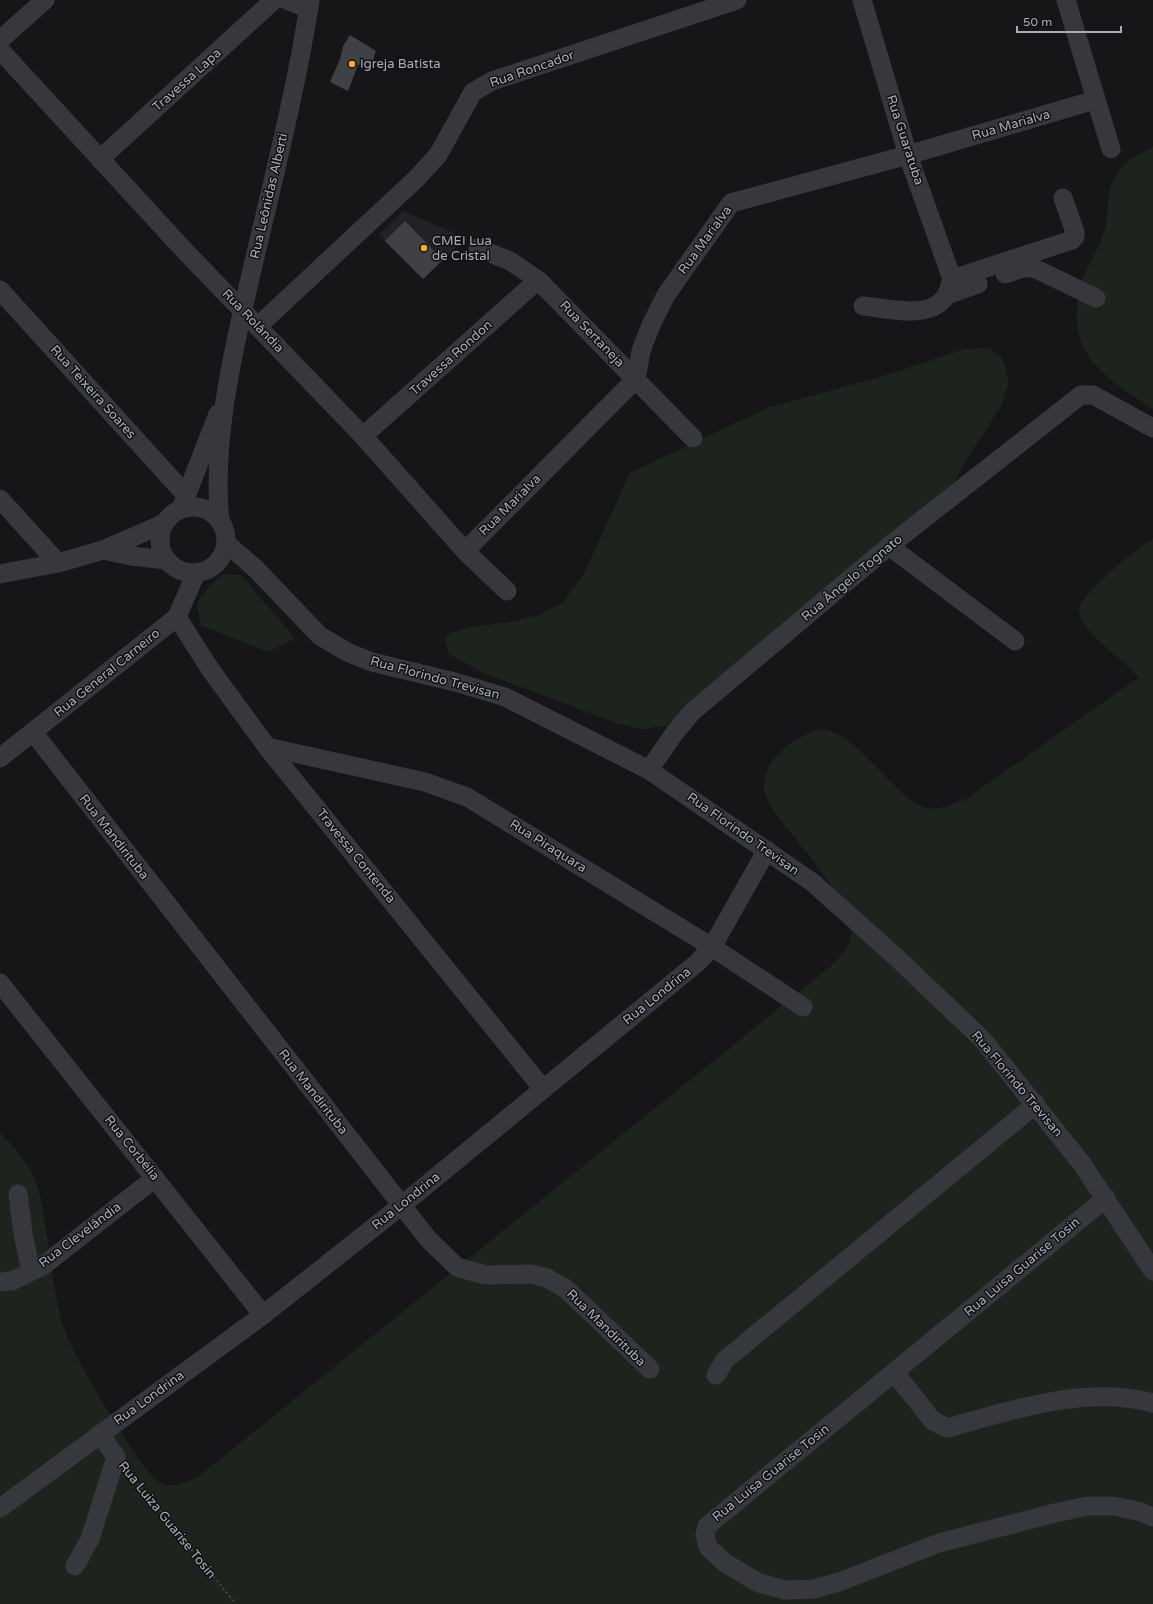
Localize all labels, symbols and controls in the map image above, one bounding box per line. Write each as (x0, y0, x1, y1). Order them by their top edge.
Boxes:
scale bar (1017, 8, 1121, 34)
text: 50 m (1023, 15, 1052, 29)
street label: Travessa Lapa (149, 45, 225, 115)
street label: Rua Roncador (488, 47, 576, 91)
place label: Igreja Batista (360, 56, 441, 72)
marker: Igreja Batista (347, 59, 357, 69)
street label: Rua Guaratuba (883, 93, 927, 187)
street label: Rua Marialva (970, 106, 1052, 144)
street label: Rua Leônidas Alberti (247, 132, 291, 260)
street label: Rua Marialva (675, 203, 735, 277)
place label: CMEI Lua de Cristal (432, 233, 492, 264)
marker: CMEI Lua de Cristal (419, 243, 429, 253)
street label: Rua Rolândia (219, 286, 287, 356)
street label: Rua Sertaneja (556, 297, 628, 371)
street label: Travessa Rondon (406, 317, 496, 399)
street label: Rua Teixeira Soares (47, 342, 139, 442)
street label: Rua Marialva (476, 471, 544, 539)
street label: Rua Ângelo Tognato (798, 531, 906, 625)
street label: Rua General Carneiro (51, 625, 163, 721)
street label: Rua Florindo Trevisan (369, 653, 501, 703)
street label: Rua Florindo Trevisan (684, 789, 802, 879)
street label: Rua Mandirituba (76, 791, 152, 883)
street label: Travessa Contenda (313, 806, 399, 906)
street label: Rua Piraquara (507, 816, 589, 876)
street label: Rua Londrina (620, 964, 694, 1028)
street label: Rua Florindo Trevisan (968, 1028, 1066, 1140)
street label: Rua Mandirituba (275, 1046, 351, 1138)
street label: Rua Corbélia (101, 1112, 163, 1184)
street label: Rua Londrina (369, 1169, 443, 1233)
street label: Rua Clevelândia (36, 1199, 124, 1271)
street label: Rua Luísa Guarise Tosin (961, 1214, 1083, 1320)
street label: Rua Mandirituba (563, 1286, 649, 1370)
street label: Rua Londrina (111, 1367, 187, 1429)
street label: Rua Luísa Guarise Tosin (709, 1421, 833, 1525)
street label: Rua Luiza Guarise Tosin (115, 1458, 219, 1582)

